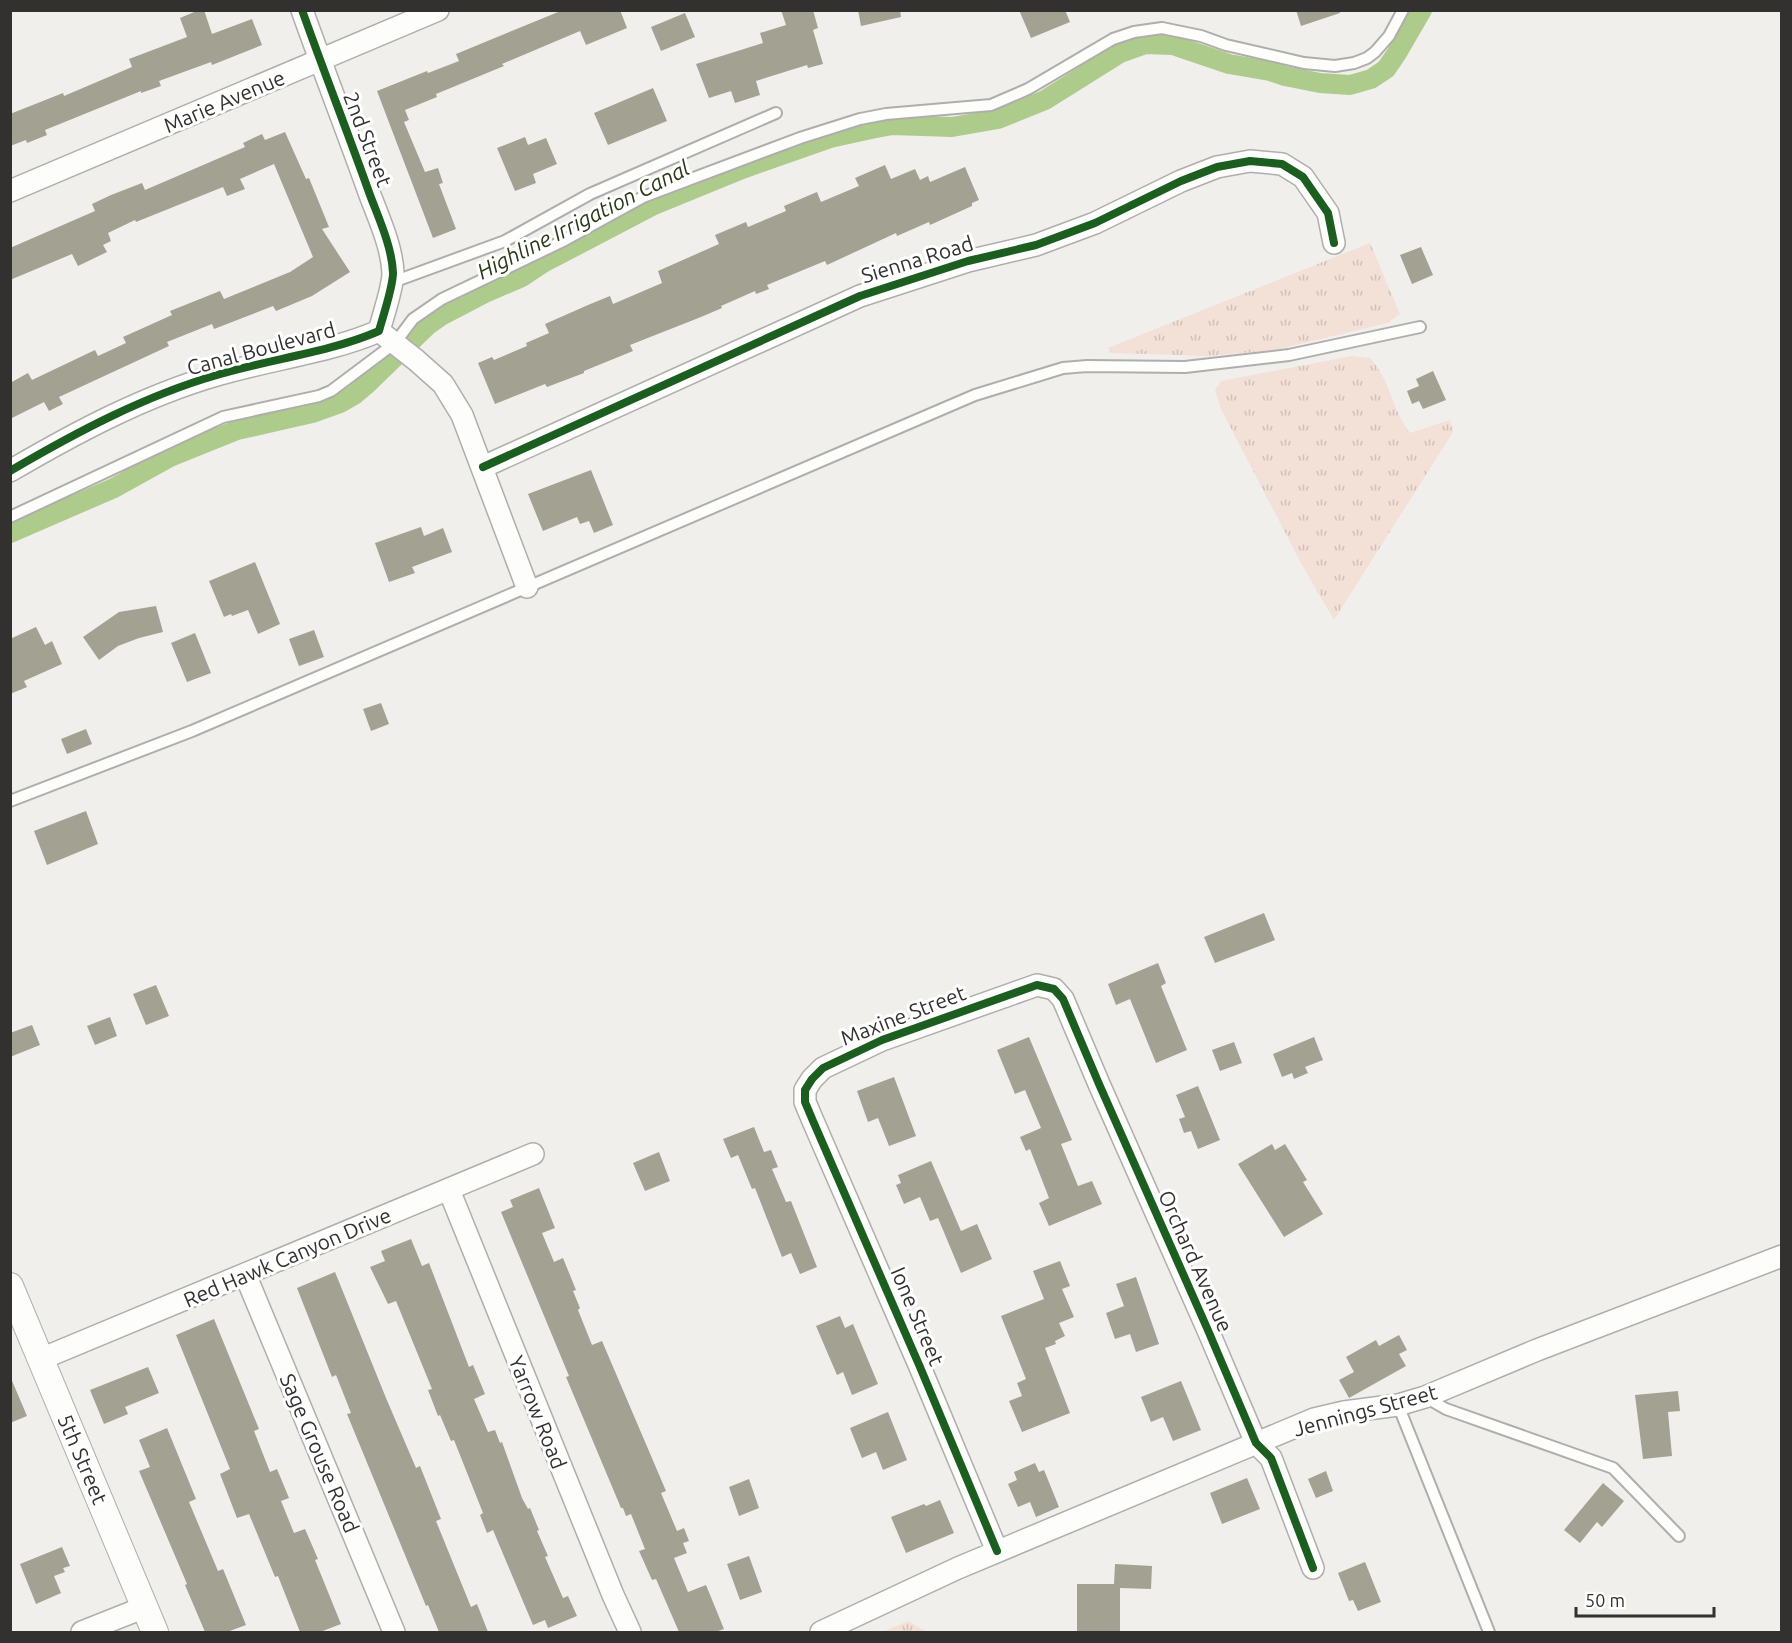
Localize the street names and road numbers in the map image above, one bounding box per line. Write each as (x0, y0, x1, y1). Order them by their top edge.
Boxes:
street label: Marie Avenue (160, 65, 288, 137)
street label: 2nd Street (339, 88, 397, 190)
street label: Sienna Road (858, 231, 976, 287)
street label: Canal Boulevard (184, 317, 338, 379)
street label: Maxine Street (837, 980, 969, 1050)
street label: Orchard Avenue (1154, 1186, 1238, 1336)
street label: Red Hawk Canyon Drive (180, 1202, 394, 1312)
street label: Ione Street (887, 1263, 949, 1369)
street label: Yarrow Road (504, 1352, 572, 1472)
street label: Sage Grouse Road (276, 1370, 364, 1536)
street label: Jennings Street (1291, 1379, 1439, 1441)
street label: 5th Street (53, 1410, 113, 1508)

